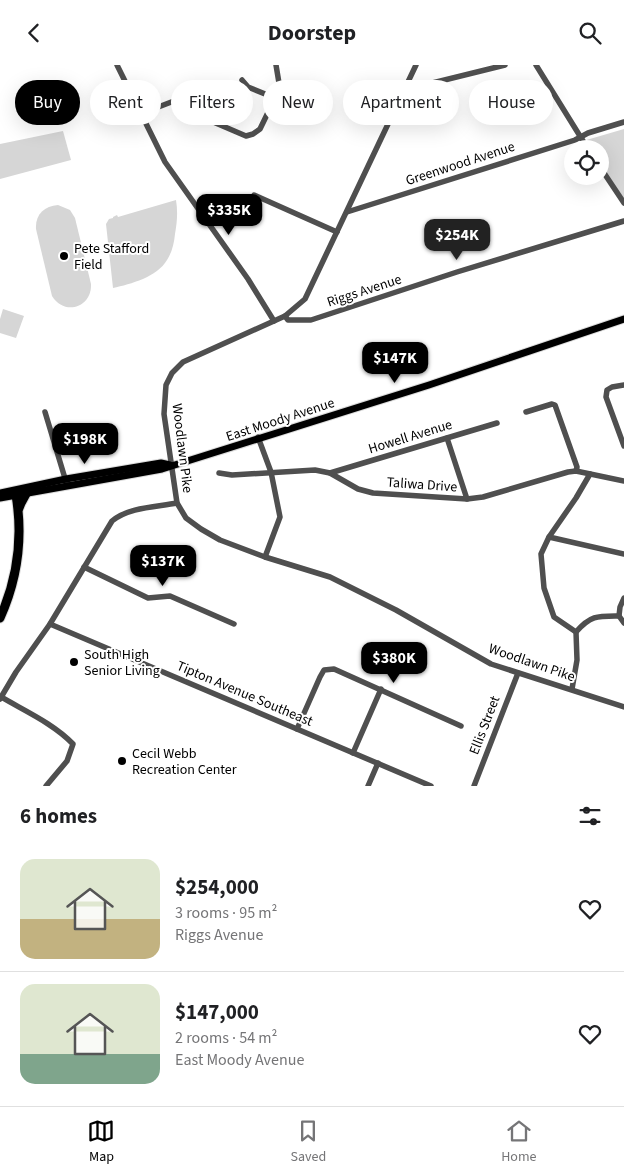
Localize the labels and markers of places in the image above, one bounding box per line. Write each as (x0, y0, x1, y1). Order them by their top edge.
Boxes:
pin: $335K (194, 193, 264, 236)
pin: $254K (422, 219, 492, 261)
place label: Pete Stafford Field (74, 239, 149, 275)
marker: Pete Stafford Field (58, 250, 70, 262)
pin: $147K (360, 341, 430, 384)
pin: $198K (50, 423, 120, 465)
pin: $137K (128, 545, 198, 587)
pin: $380K (359, 641, 429, 684)
place label: South High Senior Living (84, 645, 160, 681)
marker: South High Senior Living (68, 656, 80, 668)
place label: Cecil Webb Recreation Center (132, 744, 237, 780)
marker: Cecil Webb Recreation Center (116, 755, 128, 767)

